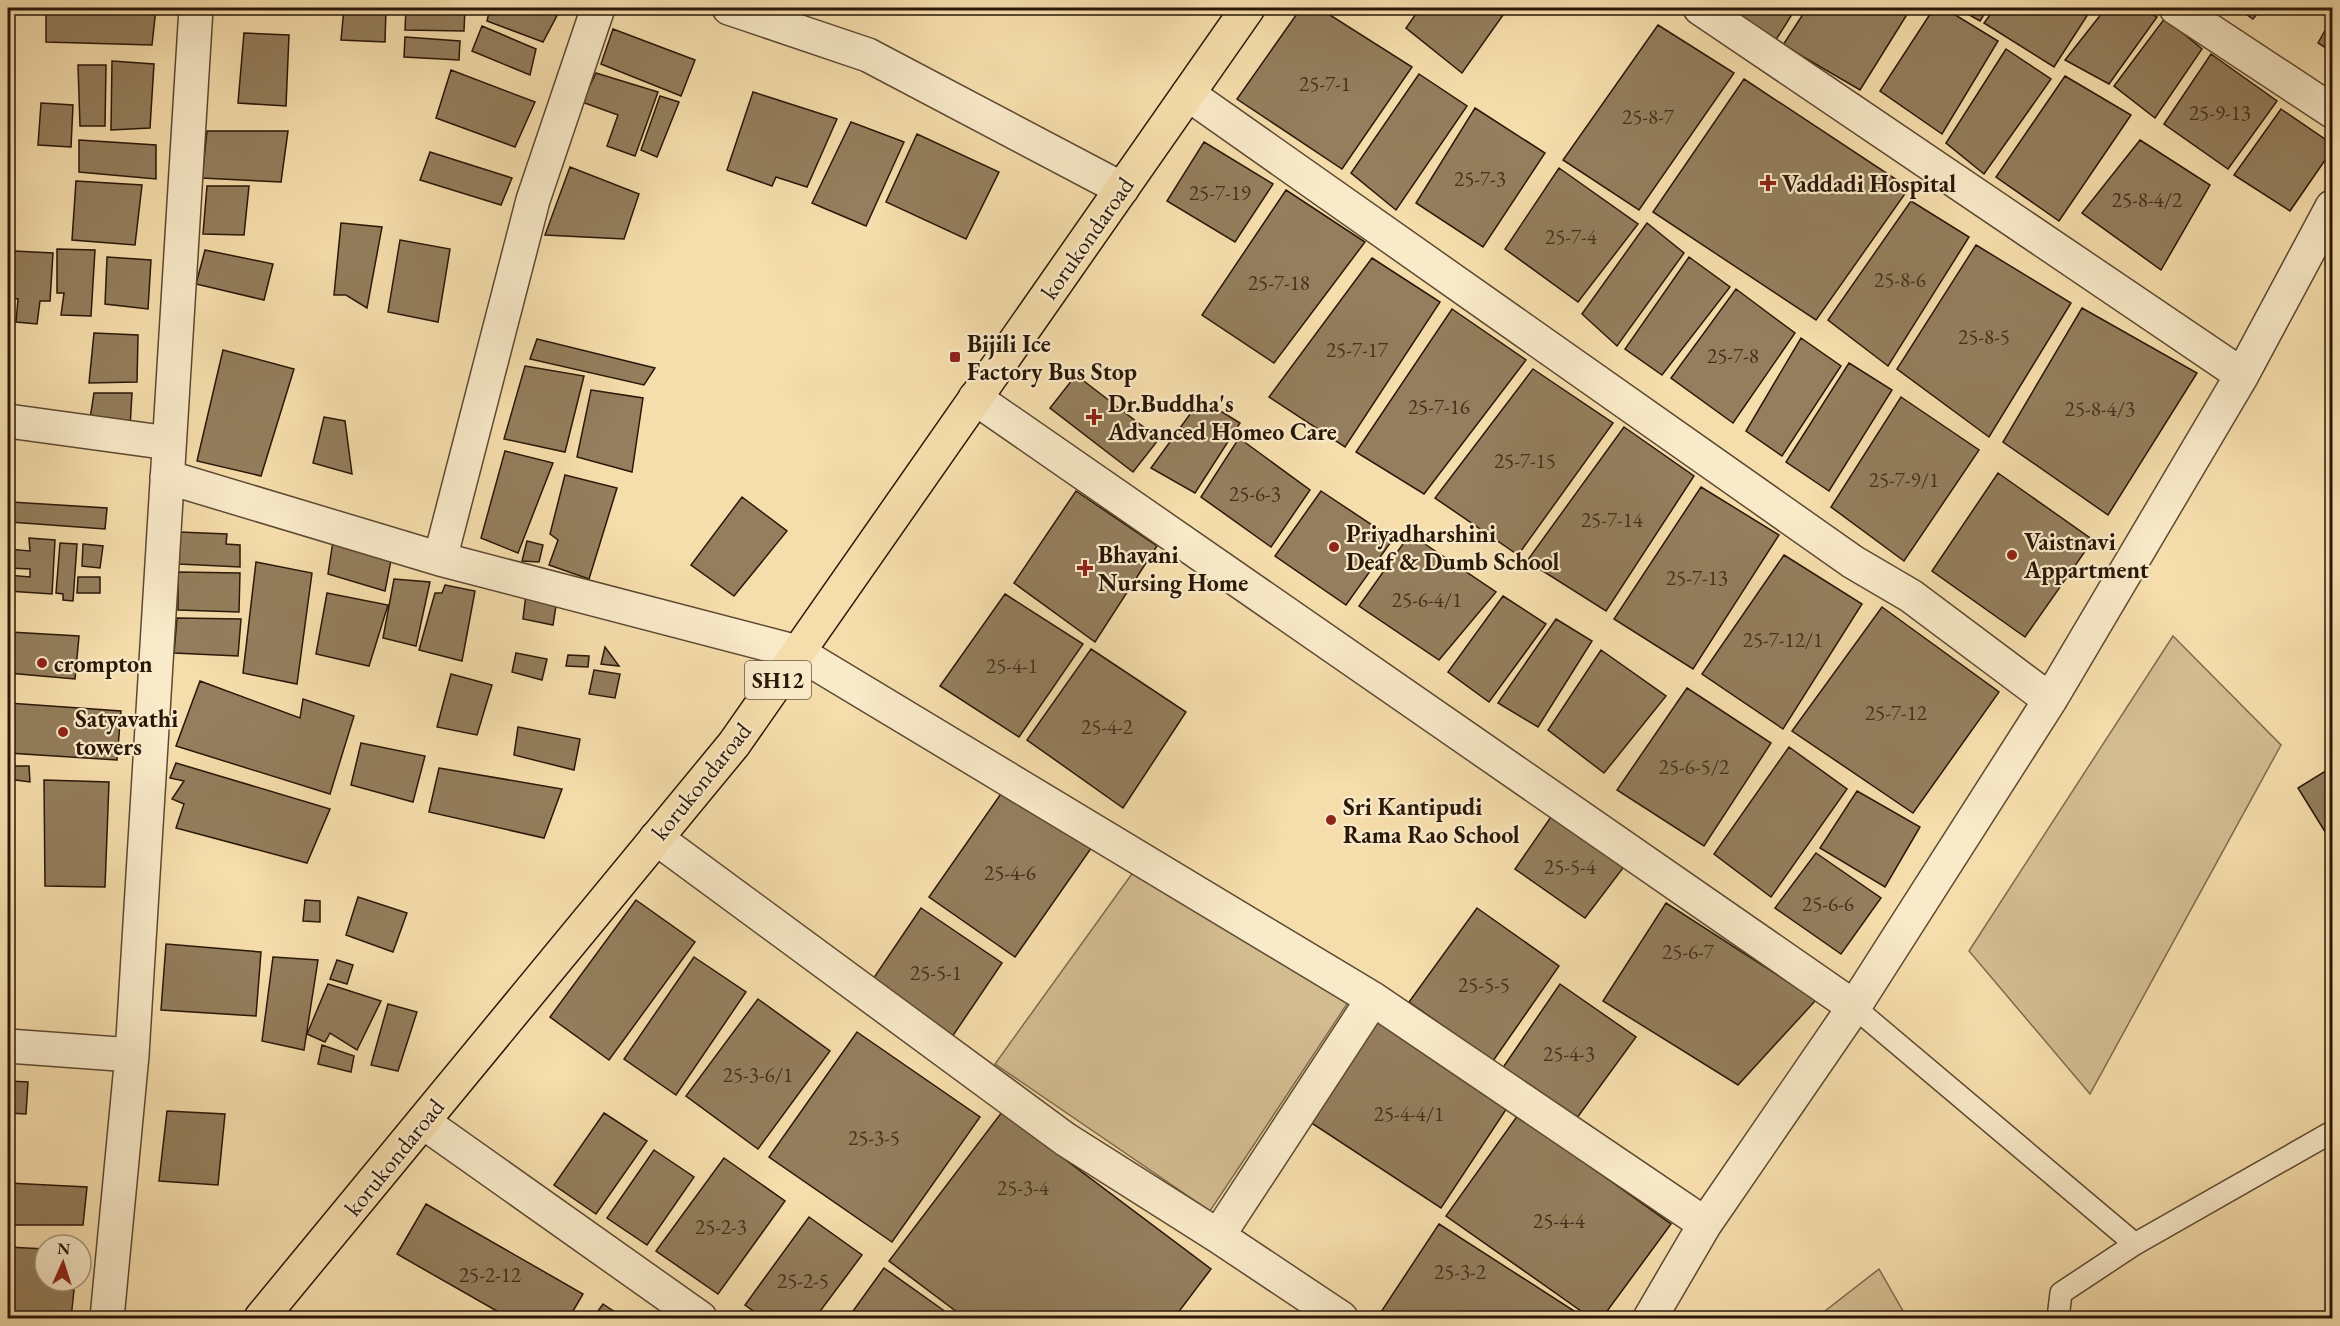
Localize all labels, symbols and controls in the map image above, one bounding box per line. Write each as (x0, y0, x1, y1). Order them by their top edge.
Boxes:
house number: 25-7-1 (1299, 70, 1351, 97)
house number: 25-9-13 (2189, 99, 2251, 126)
house number: 25-8-7 (1622, 103, 1675, 130)
house number: 25-7-3 (1454, 165, 1506, 192)
place label: Vaddadi Hospital (1782, 168, 1956, 199)
street label: korukondaroad (1033, 170, 1141, 305)
marker: Vaddadi Hospital (1759, 174, 1777, 192)
house number: 25-7-19 (1189, 179, 1251, 206)
house number: 25-8-4/2 (2112, 186, 2182, 213)
house number: 25-7-4 (1545, 223, 1598, 250)
house number: 25-8-6 (1874, 266, 1926, 293)
house number: 25-7-18 (1248, 269, 1310, 296)
house number: 25-8-5 (1958, 323, 2010, 350)
place label: Bijili Ice Factory Bus Stop (967, 328, 1137, 388)
house number: 25-7-17 (1326, 336, 1389, 363)
house number: 25-7-8 (1707, 342, 1759, 369)
marker: Bijili Ice Factory Bus Stop (948, 350, 962, 364)
place label: Dr.Buddha's Advanced Homeo Care (1107, 388, 1337, 447)
house number: 25-7-16 (1408, 393, 1470, 420)
house number: 25-8-4/3 (2065, 395, 2135, 422)
marker: Dr.Buddha's Advanced Homeo Care (1085, 408, 1103, 426)
house number: 25-7-15 (1494, 447, 1556, 474)
house number: 25-7-9/1 (1869, 466, 1939, 493)
house number: 25-6-3 (1229, 480, 1281, 507)
house number: 25-7-14 (1581, 506, 1644, 533)
place label: Priyadharshini Deaf & Dumb School (1346, 518, 1559, 577)
place label: Vaistnavi Appartment (2023, 526, 2149, 585)
place label: Bhavani Nursing Home (1098, 539, 1248, 599)
marker: Priyadharshini Deaf & Dumb School (1327, 540, 1341, 554)
marker: Vaistnavi Appartment (2005, 548, 2019, 562)
marker: Bhavani Nursing Home (1076, 559, 1094, 577)
house number: 25-7-13 (1666, 564, 1728, 591)
house number: 25-6-4/1 (1392, 586, 1462, 613)
house number: 25-7-12/1 (1743, 626, 1823, 653)
place label: crompton (54, 648, 153, 679)
house number: 25-4-1 (986, 652, 1038, 679)
marker: crompton (35, 656, 49, 670)
road number: SH12 (745, 661, 811, 699)
house number: 25-7-12 (1865, 699, 1927, 726)
place label: Satyavathi towers (75, 703, 178, 762)
house number: 25-4-2 (1081, 713, 1133, 740)
street label: korukondaroad (644, 715, 758, 846)
marker: Satyavathi towers (56, 725, 70, 739)
house number: 25-6-5/2 (1659, 753, 1729, 780)
place label: Sri Kantipudi Rama Rao School (1343, 791, 1520, 850)
marker: Sri Kantipudi Rama Rao School (1324, 813, 1338, 827)
house number: 25-5-4 (1544, 853, 1597, 880)
house number: 25-4-6 (984, 859, 1036, 886)
house number: 25-6-6 (1802, 890, 1854, 917)
house number: 25-6-7 (1662, 938, 1715, 965)
house number: 25-5-1 (910, 959, 962, 986)
house number: 25-5-5 (1458, 971, 1510, 998)
house number: 25-4-3 (1543, 1040, 1595, 1067)
house number: 25-3-6/1 (723, 1061, 793, 1088)
street label: korukondaroad (337, 1091, 451, 1222)
house number: 25-4-4/1 (1374, 1100, 1444, 1127)
house number: 25-3-5 (848, 1124, 900, 1151)
house number: 25-3-4 (997, 1174, 1050, 1201)
house number: 25-4-4 (1533, 1207, 1586, 1234)
house number: 25-2-3 (695, 1213, 747, 1240)
north arrow (33, 1233, 93, 1293)
text: N (57, 1238, 71, 1259)
house number: 25-3-2 (1434, 1258, 1486, 1285)
house number: 25-2-12 (459, 1261, 521, 1288)
house number: 25-2-5 (777, 1267, 829, 1294)

